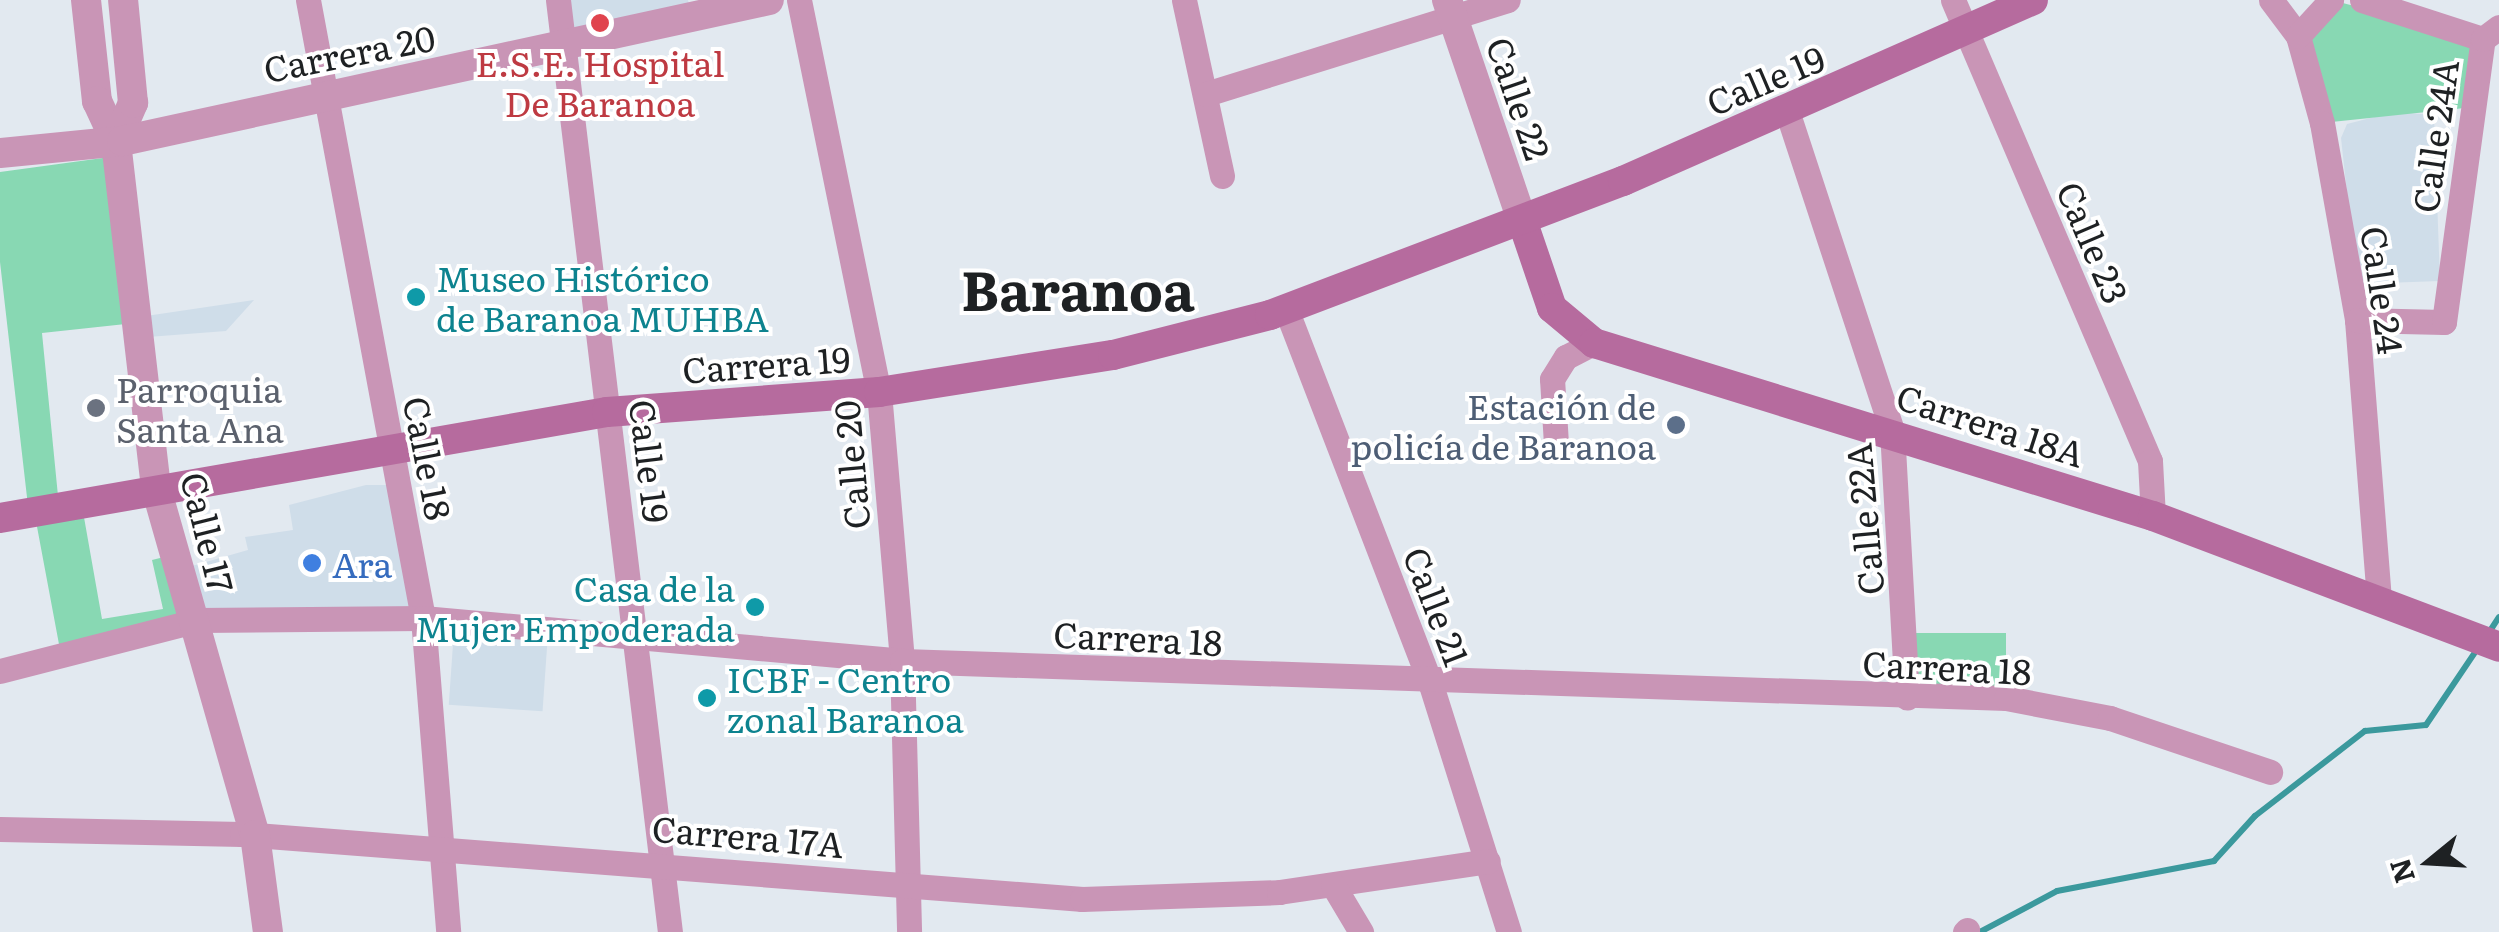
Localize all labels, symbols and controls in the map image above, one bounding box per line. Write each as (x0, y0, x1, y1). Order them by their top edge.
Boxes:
marker: E.S.E. Hospital De Baranoa (587, 10, 613, 36)
street label: Carrera 20 (260, 15, 438, 89)
street label: Calle 22 (1480, 31, 1560, 165)
street label: Calle 19 (1700, 35, 1830, 123)
place label: E.S.E. Hospital De Baranoa (476, 41, 724, 123)
street label: Calle 24A (2402, 57, 2466, 215)
street label: Calle 23 (2050, 175, 2138, 309)
street label: Calle 24 (2354, 224, 2414, 356)
district label: Baranoa (961, 255, 1195, 321)
place label: Museo Histórico de Baranoa MUHBA (436, 256, 769, 338)
marker: Museo Histórico de Baranoa MUHBA (405, 286, 427, 308)
street label: Carrera 19 (681, 336, 851, 390)
place label: Parroquia Santa Ana (116, 367, 284, 449)
street label: Carrera 18A (1892, 374, 2090, 474)
place label: Estación de policía de Baranoa (1351, 384, 1656, 466)
street label: Calle 18 (396, 393, 462, 523)
marker: Parroquia Santa Ana (85, 397, 107, 419)
street label: Calle 19 (623, 397, 679, 525)
street label: Calle 20 (823, 399, 877, 531)
marker: Estación de policía de Baranoa (1665, 414, 1687, 436)
street label: Calle 22A (1835, 441, 1891, 597)
street label: Calle 17 (174, 468, 244, 596)
street label: Calle 21 (1396, 541, 1480, 671)
place label: Ara (332, 542, 392, 584)
marker: Ara (301, 552, 323, 574)
place label: Casa de la Mujer Empoderada (415, 566, 735, 648)
marker: Casa de la Mujer Empoderada (744, 596, 766, 618)
street label: Carrera 18 (1052, 612, 1224, 662)
street label: Carrera 18 (1861, 641, 2033, 691)
place label: ICBF - Centro zonal Baranoa (727, 657, 964, 739)
marker: ICBF - Centro zonal Baranoa (696, 687, 718, 709)
street label: Carrera 17A (650, 806, 846, 864)
north arrow (2379, 812, 2479, 912)
text: N (2377, 854, 2424, 889)

